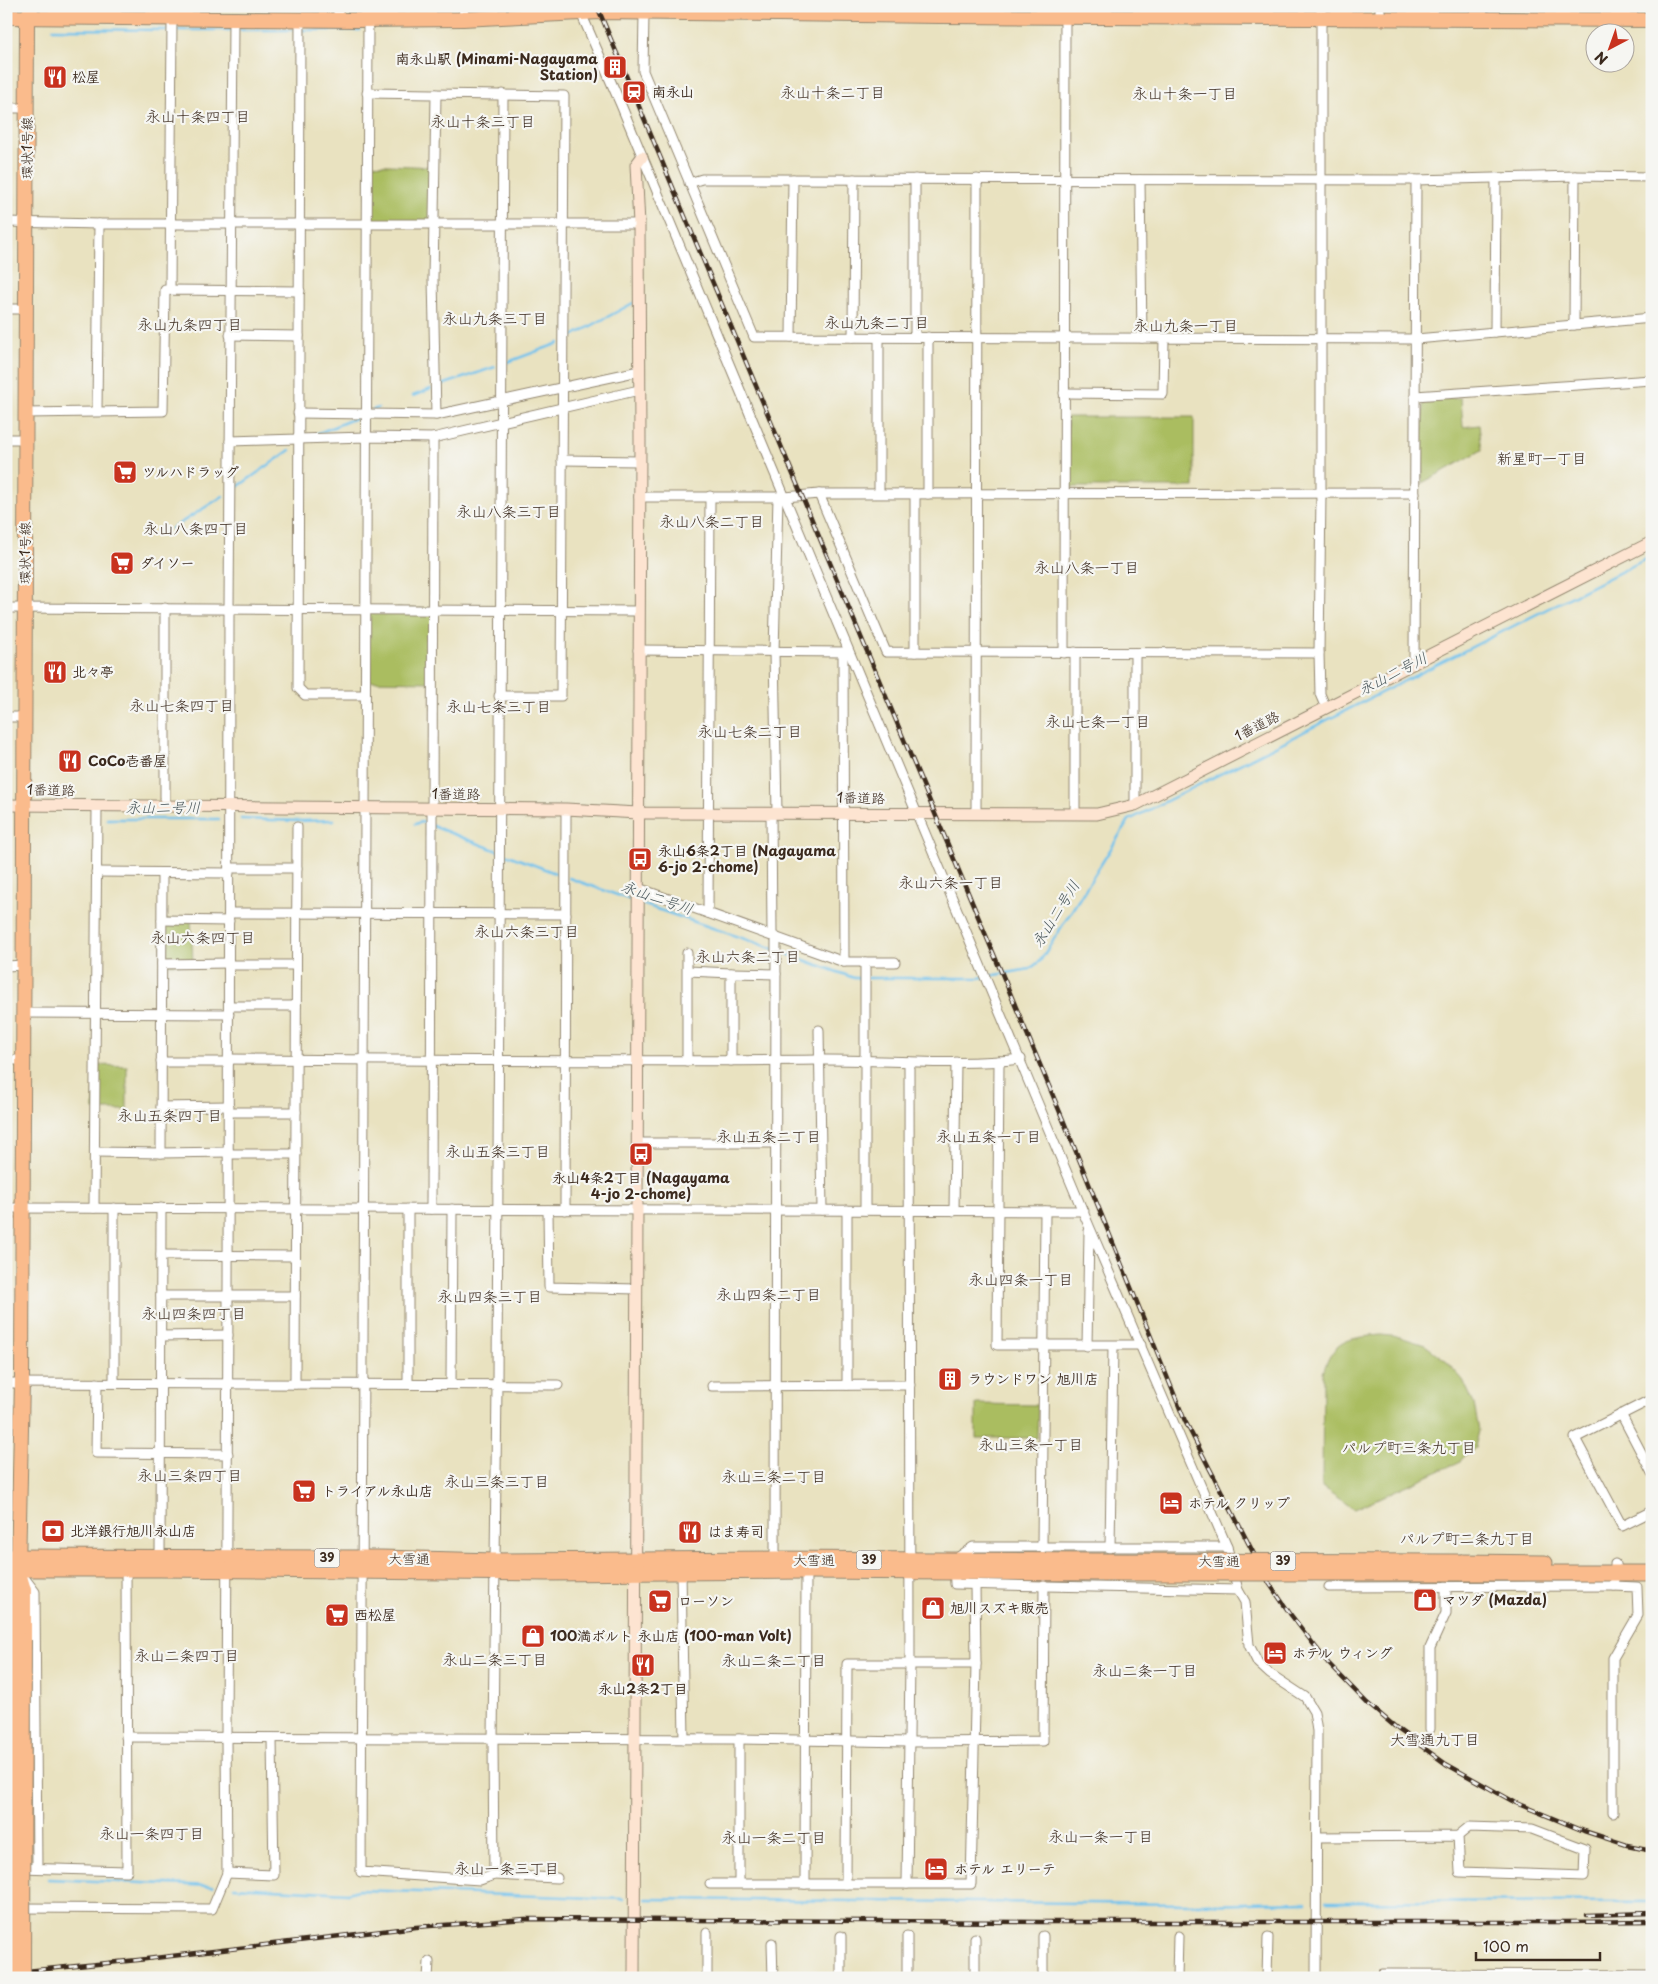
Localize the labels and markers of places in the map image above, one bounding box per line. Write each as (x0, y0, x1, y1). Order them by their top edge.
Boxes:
place label: 南永山駅 (Minami-Nagayama Station) (395, 48, 598, 85)
building icon: 南永山駅 (Minami-Nagayama Station) (602, 54, 628, 80)
restaurant icon: 松屋 (42, 64, 68, 90)
place label: 松屋 (72, 66, 100, 87)
station icon: 南永山 (621, 79, 647, 105)
place label: 南永山 (652, 81, 694, 102)
supermarket icon: ツルハドラッグ (112, 459, 138, 485)
place label: ツルハドラッグ (142, 461, 239, 482)
supermarket icon: ダイソー (109, 550, 135, 576)
place label: ダイソー (140, 552, 195, 573)
restaurant icon: 北々亭 (42, 659, 68, 685)
place label: 北々亭 (72, 661, 114, 682)
restaurant icon: CoCo壱番屋 (57, 748, 83, 774)
place label: CoCo壱番屋 (88, 750, 167, 771)
place label: 永山6条2丁目 (Nagayama 6-jo 2-chome) (658, 840, 836, 877)
bus stop icon: 永山6条2丁目 (Nagayama 6-jo 2-chome) (627, 846, 653, 872)
bus stop icon: 永山4条2丁目 (Nagayama 4-jo 2-chome) (628, 1141, 654, 1167)
place label: 永山4条2丁目 (Nagayama 4-jo 2-chome) (552, 1167, 730, 1204)
building icon: ラウンドワン 旭川店 (937, 1366, 963, 1392)
place label: ラウンドワン 旭川店 (968, 1368, 1099, 1389)
supermarket icon: トライアル永山店 (291, 1478, 317, 1504)
place label: トライアル永山店 (322, 1480, 433, 1501)
hotel icon: ホテル クリップ (1158, 1490, 1184, 1516)
place label: ホテル クリップ (1188, 1492, 1290, 1513)
bank icon: 北洋銀行旭川永山店 (40, 1518, 66, 1544)
restaurant icon: はま寿司 (677, 1519, 703, 1545)
place label: 北洋銀行旭川永山店 (70, 1520, 196, 1541)
place label: はま寿司 (708, 1521, 764, 1542)
shop icon: マツダ (Mazda) (1412, 1587, 1438, 1613)
supermarket icon: ローソン (647, 1588, 673, 1614)
place label: マツダ (Mazda) (1442, 1589, 1547, 1610)
place label: ローソン (678, 1590, 734, 1611)
shop icon: 旭川スズキ販売 (920, 1595, 946, 1621)
place label: 旭川スズキ販売 (950, 1597, 1049, 1618)
supermarket icon: 西松屋 (324, 1602, 350, 1628)
place label: 西松屋 (354, 1604, 396, 1625)
shop icon: 100満ボルト 永山店 (100-man Volt) (520, 1623, 546, 1649)
place label: 100満ボルト 永山店 (100-man Volt) (550, 1625, 792, 1646)
hotel icon: ホテル ウィング (1262, 1640, 1288, 1666)
place label: ホテル ウィング (1292, 1642, 1393, 1663)
restaurant icon: 永山2条2丁目 (630, 1652, 656, 1678)
place label: 永山2条2丁目 (598, 1678, 688, 1699)
hotel icon: ホテル エリーテ (923, 1856, 949, 1882)
place label: ホテル エリーテ (954, 1858, 1056, 1879)

